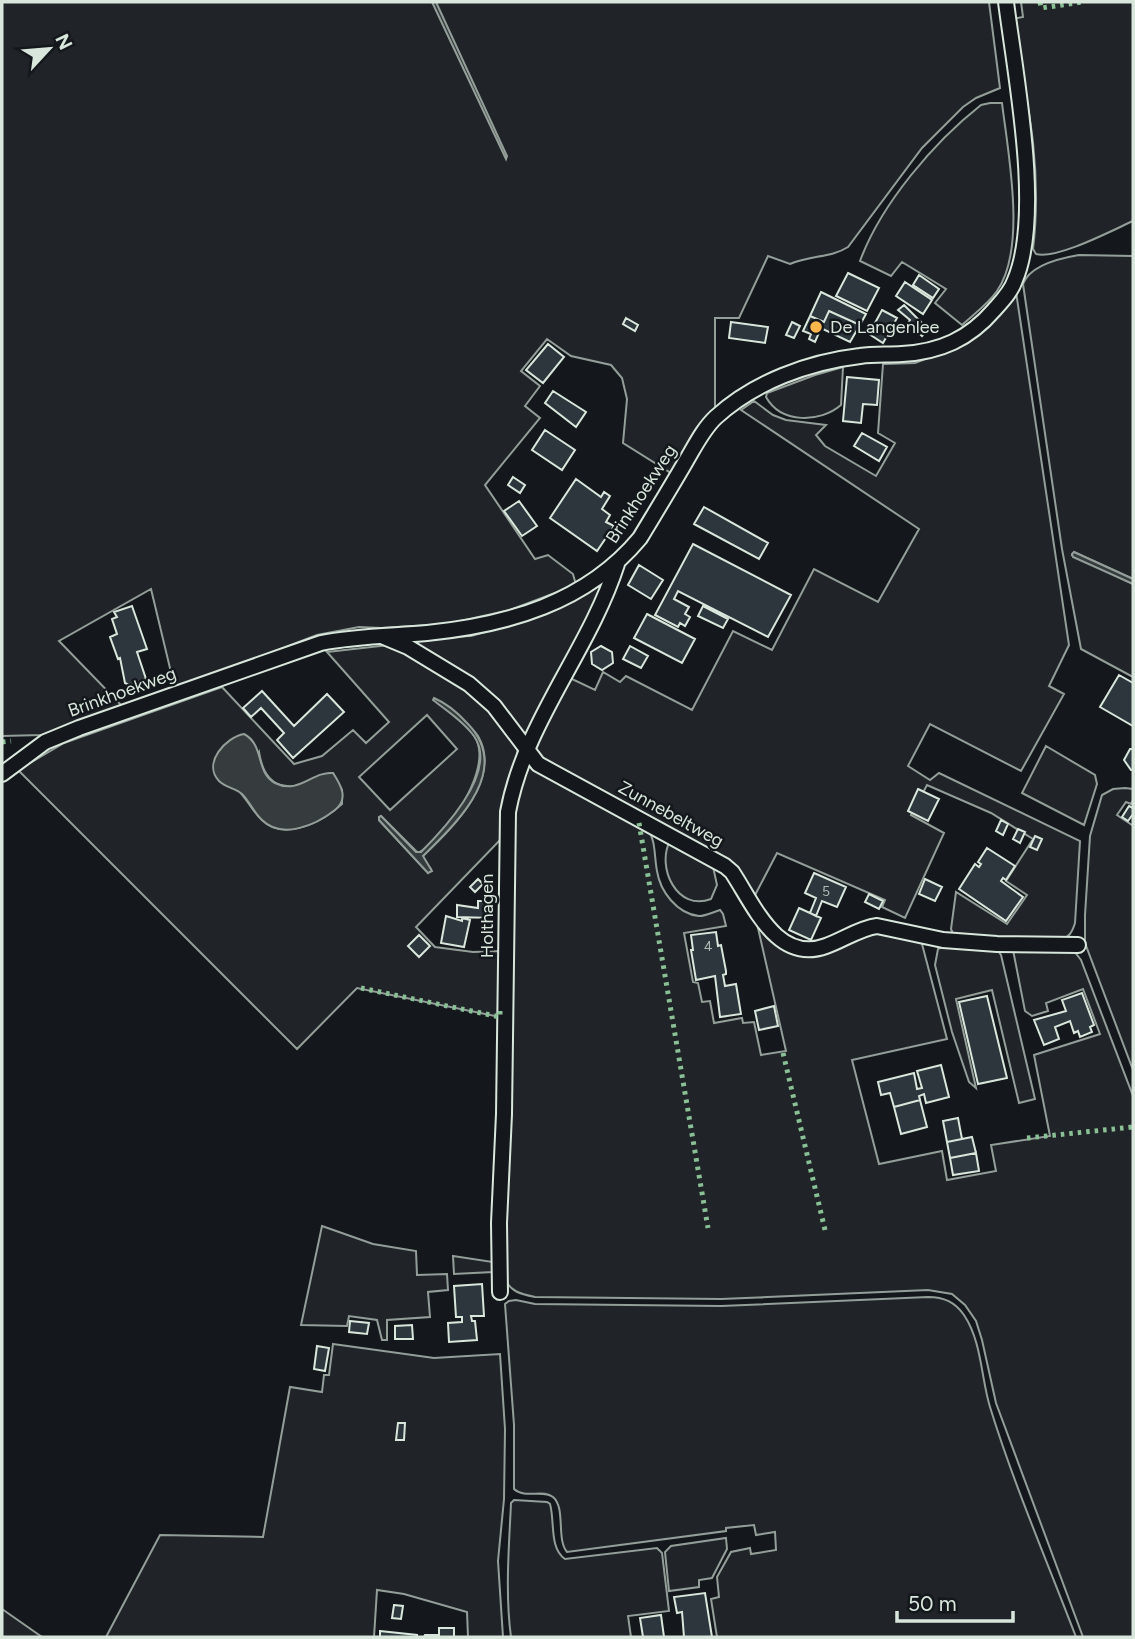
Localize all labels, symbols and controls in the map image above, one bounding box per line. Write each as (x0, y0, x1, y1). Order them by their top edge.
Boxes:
north arrow (14, 14, 84, 84)
text: N (50, 30, 77, 53)
place label: De Langenlee (830, 316, 939, 338)
marker: De Langenlee (808, 319, 824, 335)
street label: Brinkhoekweg (601, 440, 681, 548)
street label: Brinkhoekweg (65, 662, 179, 722)
street label: Zunnebeltweg (615, 776, 727, 852)
street label: Holthagen (476, 874, 498, 958)
house number: 5 (822, 883, 830, 900)
house number: 4 (704, 938, 713, 955)
scale bar (897, 1580, 1012, 1624)
text: 50 m (908, 1591, 957, 1616)

